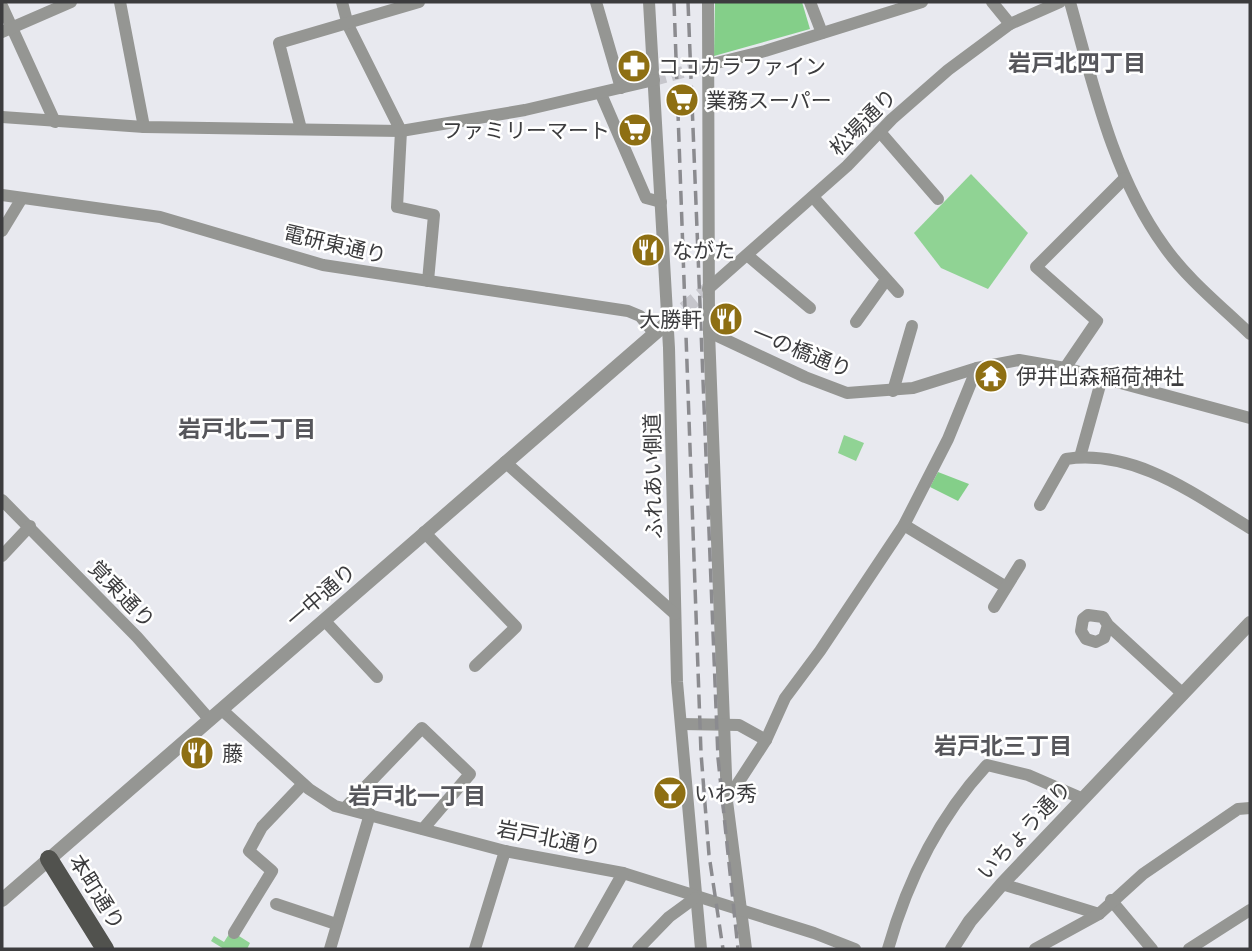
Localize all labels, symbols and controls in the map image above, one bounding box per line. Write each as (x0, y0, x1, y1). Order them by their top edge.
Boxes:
pharmacy icon: ココカラファイン (615, 47, 653, 85)
district label: 岩戸北四丁目 (1008, 49, 1146, 77)
place label: ココカラファイン (658, 54, 826, 79)
supermarket icon: 業務スーパー (663, 81, 701, 119)
street label: 松場通り (824, 83, 902, 161)
place label: 業務スーパー (706, 88, 832, 113)
supermarket icon: ファミリーマート (616, 111, 654, 149)
place label: ファミリーマート (442, 118, 610, 143)
street label: 電研東通り (281, 220, 389, 268)
restaurant icon: ながた (629, 231, 667, 269)
place label: ながた (672, 238, 735, 263)
restaurant icon: 大勝軒 (707, 300, 745, 338)
place label: 大勝軒 (639, 307, 702, 332)
street label: 一の橋通り (749, 320, 855, 382)
temple icon: 伊井出森稲荷神社 (972, 357, 1010, 395)
place label: 伊井出森稲荷神社 (1016, 364, 1184, 389)
street label: ふれあい側道 (639, 413, 667, 539)
district label: 岩戸北二丁目 (178, 415, 316, 443)
street label: 覚東通り (84, 555, 160, 633)
street label: 一中通り (281, 558, 361, 632)
district label: 岩戸北三丁目 (934, 732, 1072, 760)
restaurant icon: 藤 (178, 734, 216, 772)
place label: 藤 (222, 741, 243, 766)
bar icon: いわ秀 (651, 774, 689, 812)
street label: いちょう通り (972, 775, 1076, 885)
place label: いわ秀 (694, 781, 757, 806)
district label: 岩戸北一丁目 (348, 782, 486, 810)
street label: 岩戸北通り (495, 816, 603, 860)
street label: 本町通り (64, 850, 130, 934)

